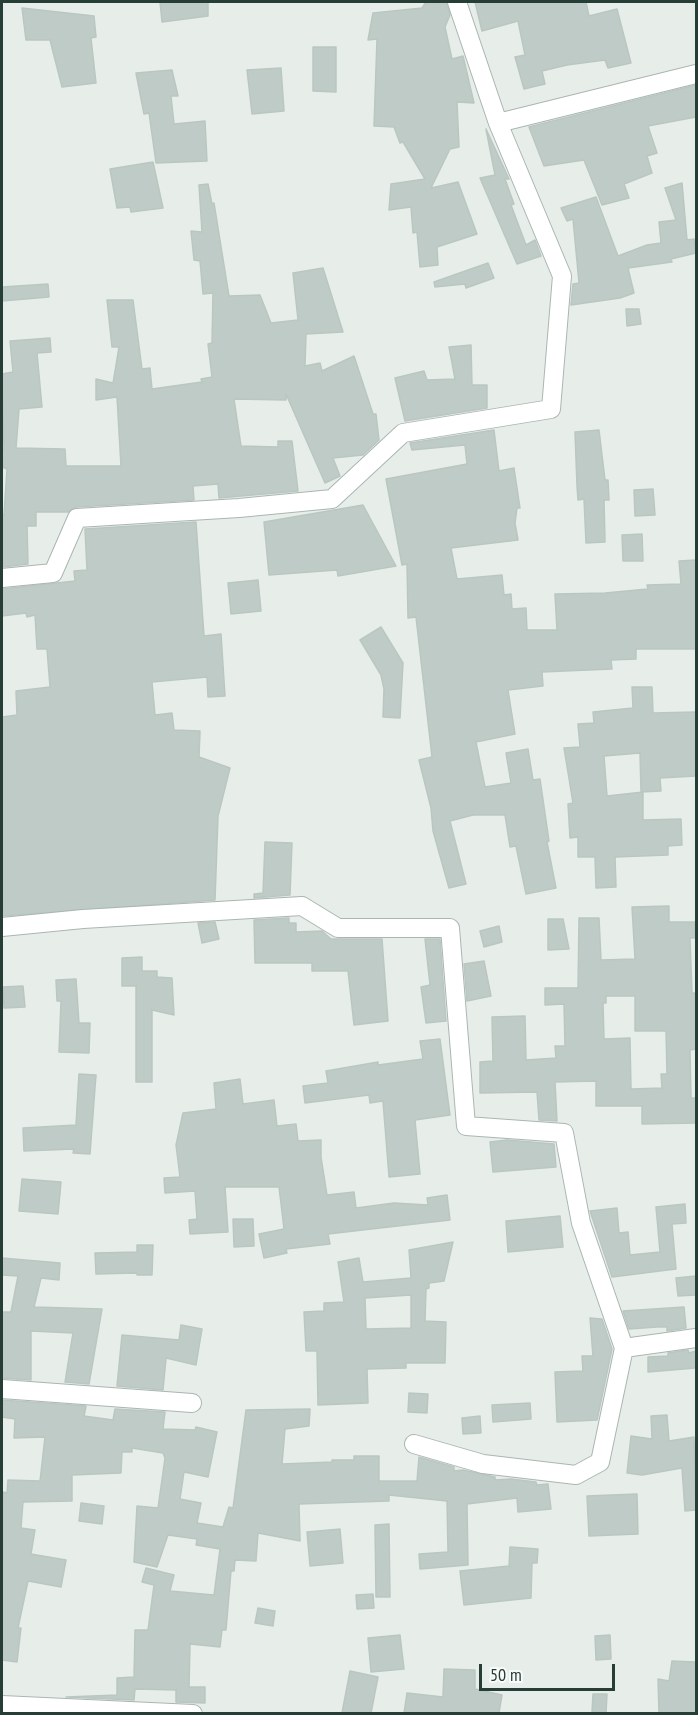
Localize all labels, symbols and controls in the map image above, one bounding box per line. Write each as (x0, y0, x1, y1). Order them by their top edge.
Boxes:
scale bar (482, 1652, 618, 1690)
text: 50 m (490, 1663, 522, 1686)

